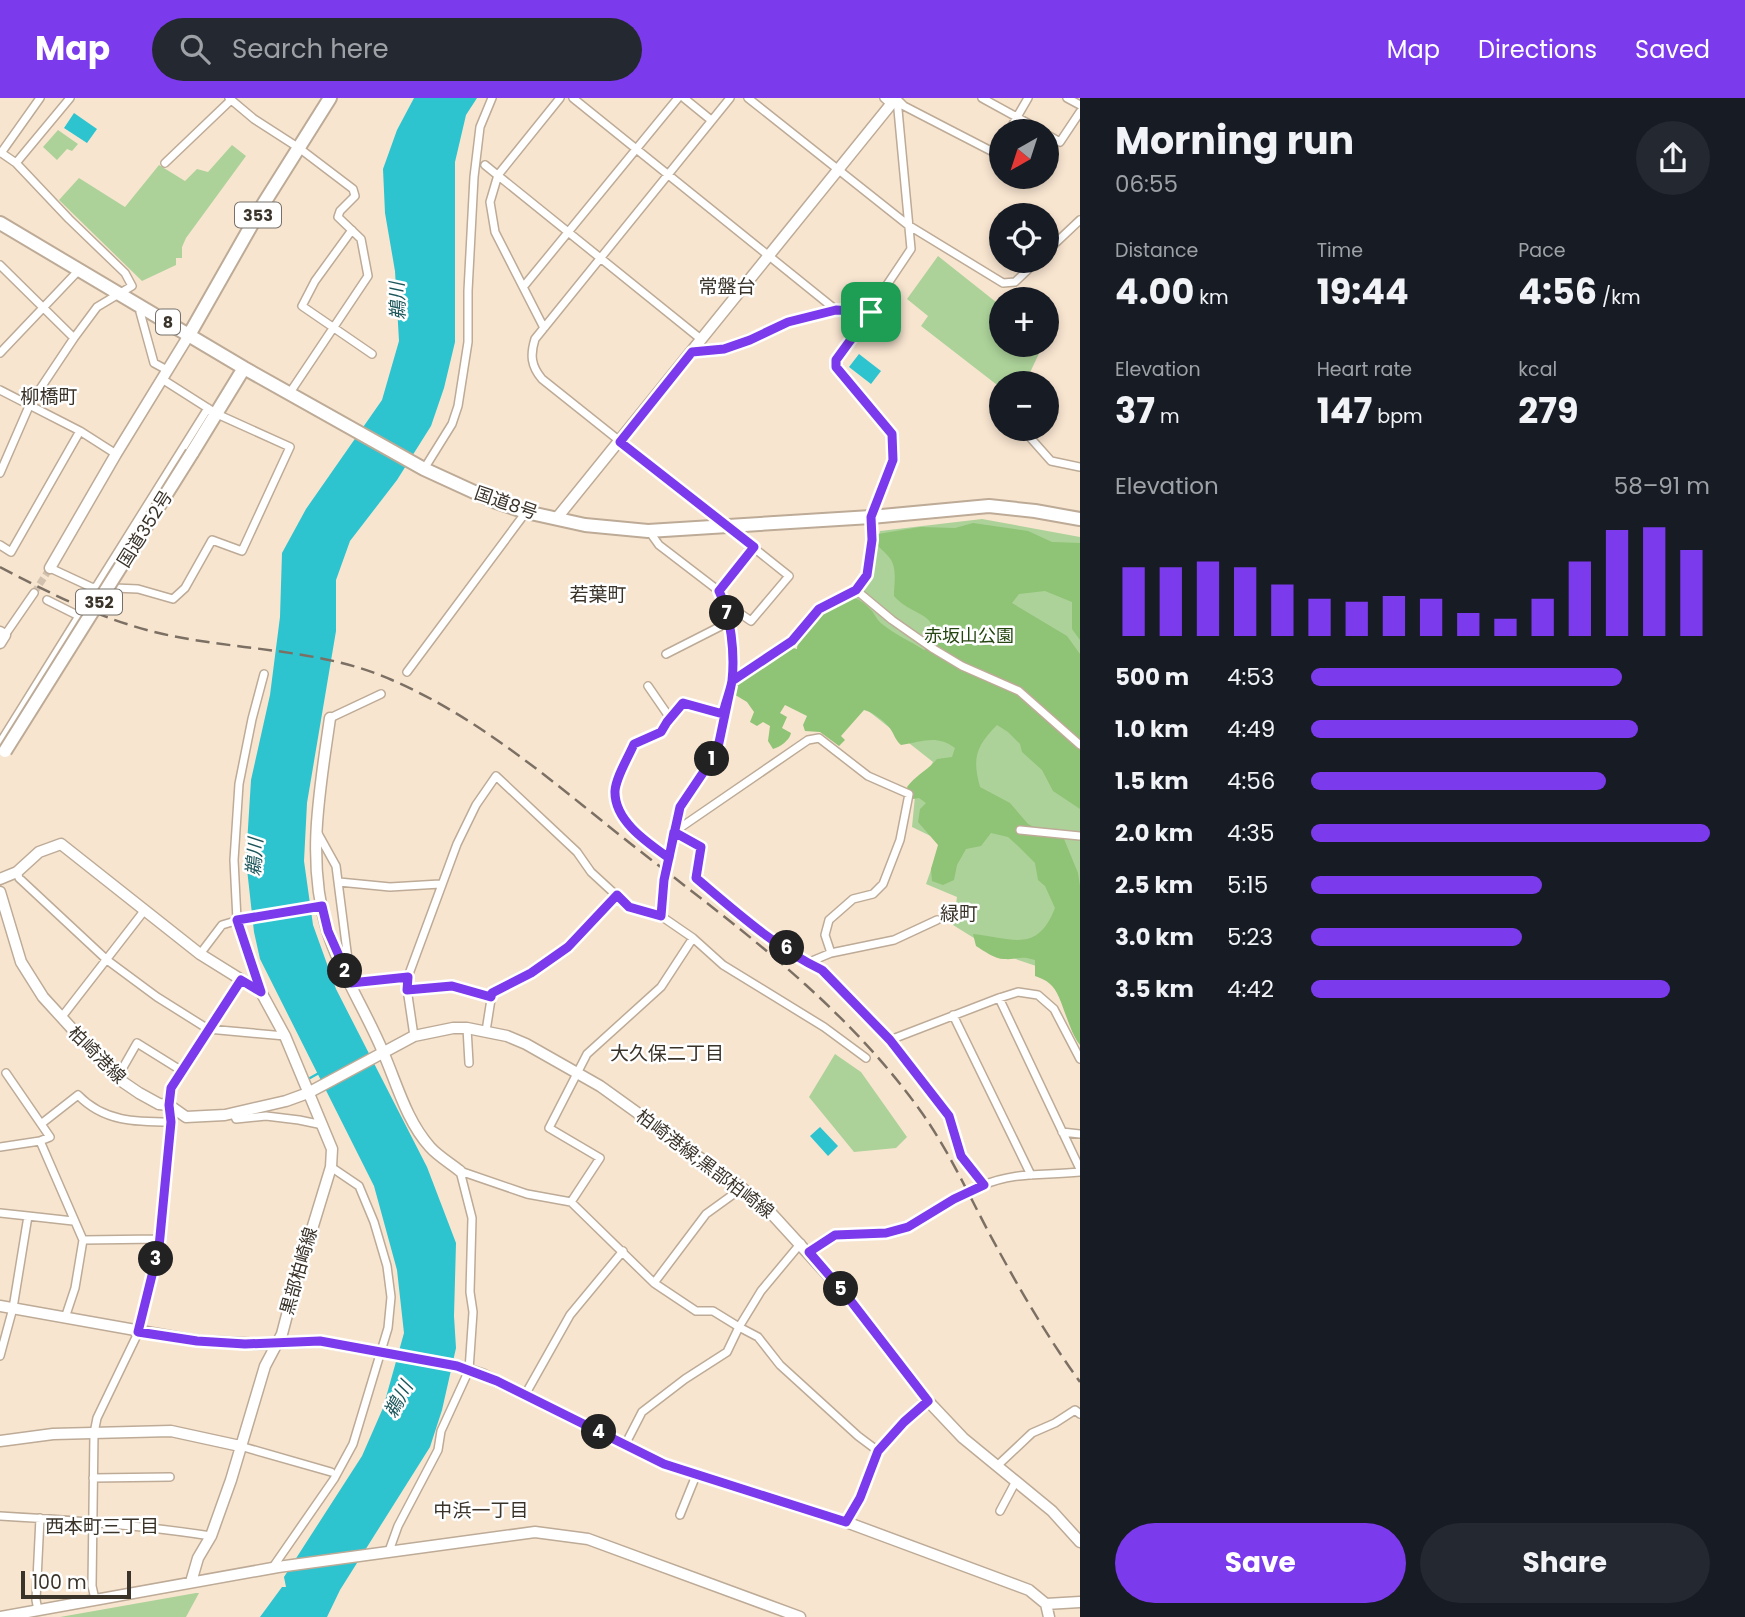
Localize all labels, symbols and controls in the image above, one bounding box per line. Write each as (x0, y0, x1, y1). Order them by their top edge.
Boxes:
search box (152, 18, 642, 81)
text: Map (35, 25, 110, 72)
icon: search (176, 30, 214, 68)
text: Search here (232, 31, 389, 67)
text: Map (1387, 33, 1440, 66)
text: Directions (1478, 33, 1597, 66)
text: Saved (1635, 33, 1710, 66)
text: Morning run (1115, 114, 1354, 167)
north arrow (989, 119, 1059, 189)
map controls (989, 119, 1059, 441)
button: share (1636, 121, 1710, 195)
text: 06:55 (1115, 168, 1178, 200)
road number: 353 (235, 203, 281, 228)
button: locate (989, 203, 1059, 273)
text: Distance (1115, 237, 1198, 264)
text: Time (1317, 237, 1363, 264)
text: Pace (1518, 237, 1566, 264)
text: 4.00 (1115, 267, 1194, 316)
text: 19:44 (1317, 267, 1409, 316)
text: 4:56 (1518, 267, 1597, 316)
district label: 常盤台 (698, 273, 756, 300)
water label: 鵜川 (383, 280, 412, 320)
pin (841, 282, 901, 342)
text: km (1194, 284, 1229, 311)
text: /km (1597, 284, 1641, 311)
button: + (989, 287, 1059, 357)
icon: arrive (852, 293, 890, 331)
road number: 8 (156, 310, 180, 334)
text: Elevation (1115, 356, 1201, 383)
text: Heart rate (1317, 356, 1412, 383)
text: kcal (1518, 356, 1557, 383)
button: − (989, 371, 1059, 441)
district label: 柳橋町 (20, 383, 78, 410)
text: 37 (1115, 386, 1155, 435)
text: 147 (1317, 386, 1372, 435)
text: 279 (1518, 386, 1579, 435)
text: m (1155, 403, 1180, 430)
text: bpm (1372, 403, 1423, 430)
text: Elevation (1115, 470, 1219, 502)
text: 58–91 m (1614, 470, 1710, 502)
street label: 国道8号 (471, 480, 541, 525)
street label: 国道352号 (111, 486, 178, 572)
district label: 若葉町 (569, 581, 627, 608)
road number: 352 (76, 589, 122, 614)
pin: 7 (710, 596, 744, 630)
text: 7 (721, 599, 732, 626)
park label: 赤坂山公園 (924, 623, 1014, 648)
text: 500 m (1115, 661, 1189, 693)
text: 4:53 (1227, 661, 1274, 693)
text: 1.0 km (1115, 713, 1189, 745)
text: 4:49 (1227, 713, 1275, 745)
pin: 1 (694, 742, 730, 776)
text: 1 (708, 745, 715, 772)
text: 1.5 km (1115, 765, 1189, 797)
text: 4:56 (1227, 765, 1275, 797)
text: 2.0 km (1115, 817, 1193, 849)
text: 4:35 (1227, 817, 1274, 849)
water label: 鵜川 (240, 835, 269, 877)
text: 2.5 km (1115, 869, 1193, 901)
text: 5:15 (1227, 869, 1268, 901)
district label: 緑町 (940, 900, 978, 927)
text: 3.0 km (1115, 921, 1194, 953)
text: 5:23 (1227, 921, 1273, 953)
pin: 6 (770, 930, 804, 966)
text: 6 (780, 934, 793, 961)
pin: 2 (328, 954, 362, 988)
text: 2 (339, 957, 350, 984)
text: 3.5 km (1115, 973, 1194, 1005)
text: 4:42 (1227, 973, 1274, 1005)
street label: 柏崎港線 (63, 1020, 132, 1089)
district label: 大久保二丁目 (610, 1040, 724, 1067)
street label: 柏崎港線;黒部柏崎線 (631, 1103, 779, 1224)
street label: 黒部柏崎線 (274, 1224, 323, 1318)
pin: 3 (138, 1242, 174, 1276)
text: 3 (150, 1245, 161, 1272)
pin: 5 (824, 1272, 858, 1306)
text: 5 (834, 1275, 847, 1302)
water label: 鵜川 (377, 1374, 420, 1422)
pin: 4 (582, 1414, 616, 1450)
text: 4 (592, 1418, 605, 1445)
district label: 中浜一丁目 (433, 1497, 529, 1524)
district label: 西本町三丁目 (45, 1513, 159, 1540)
button: Save (1115, 1523, 1406, 1603)
button: Share (1420, 1523, 1710, 1603)
scale bar (21, 1568, 131, 1600)
text: 100 m (32, 1569, 87, 1596)

